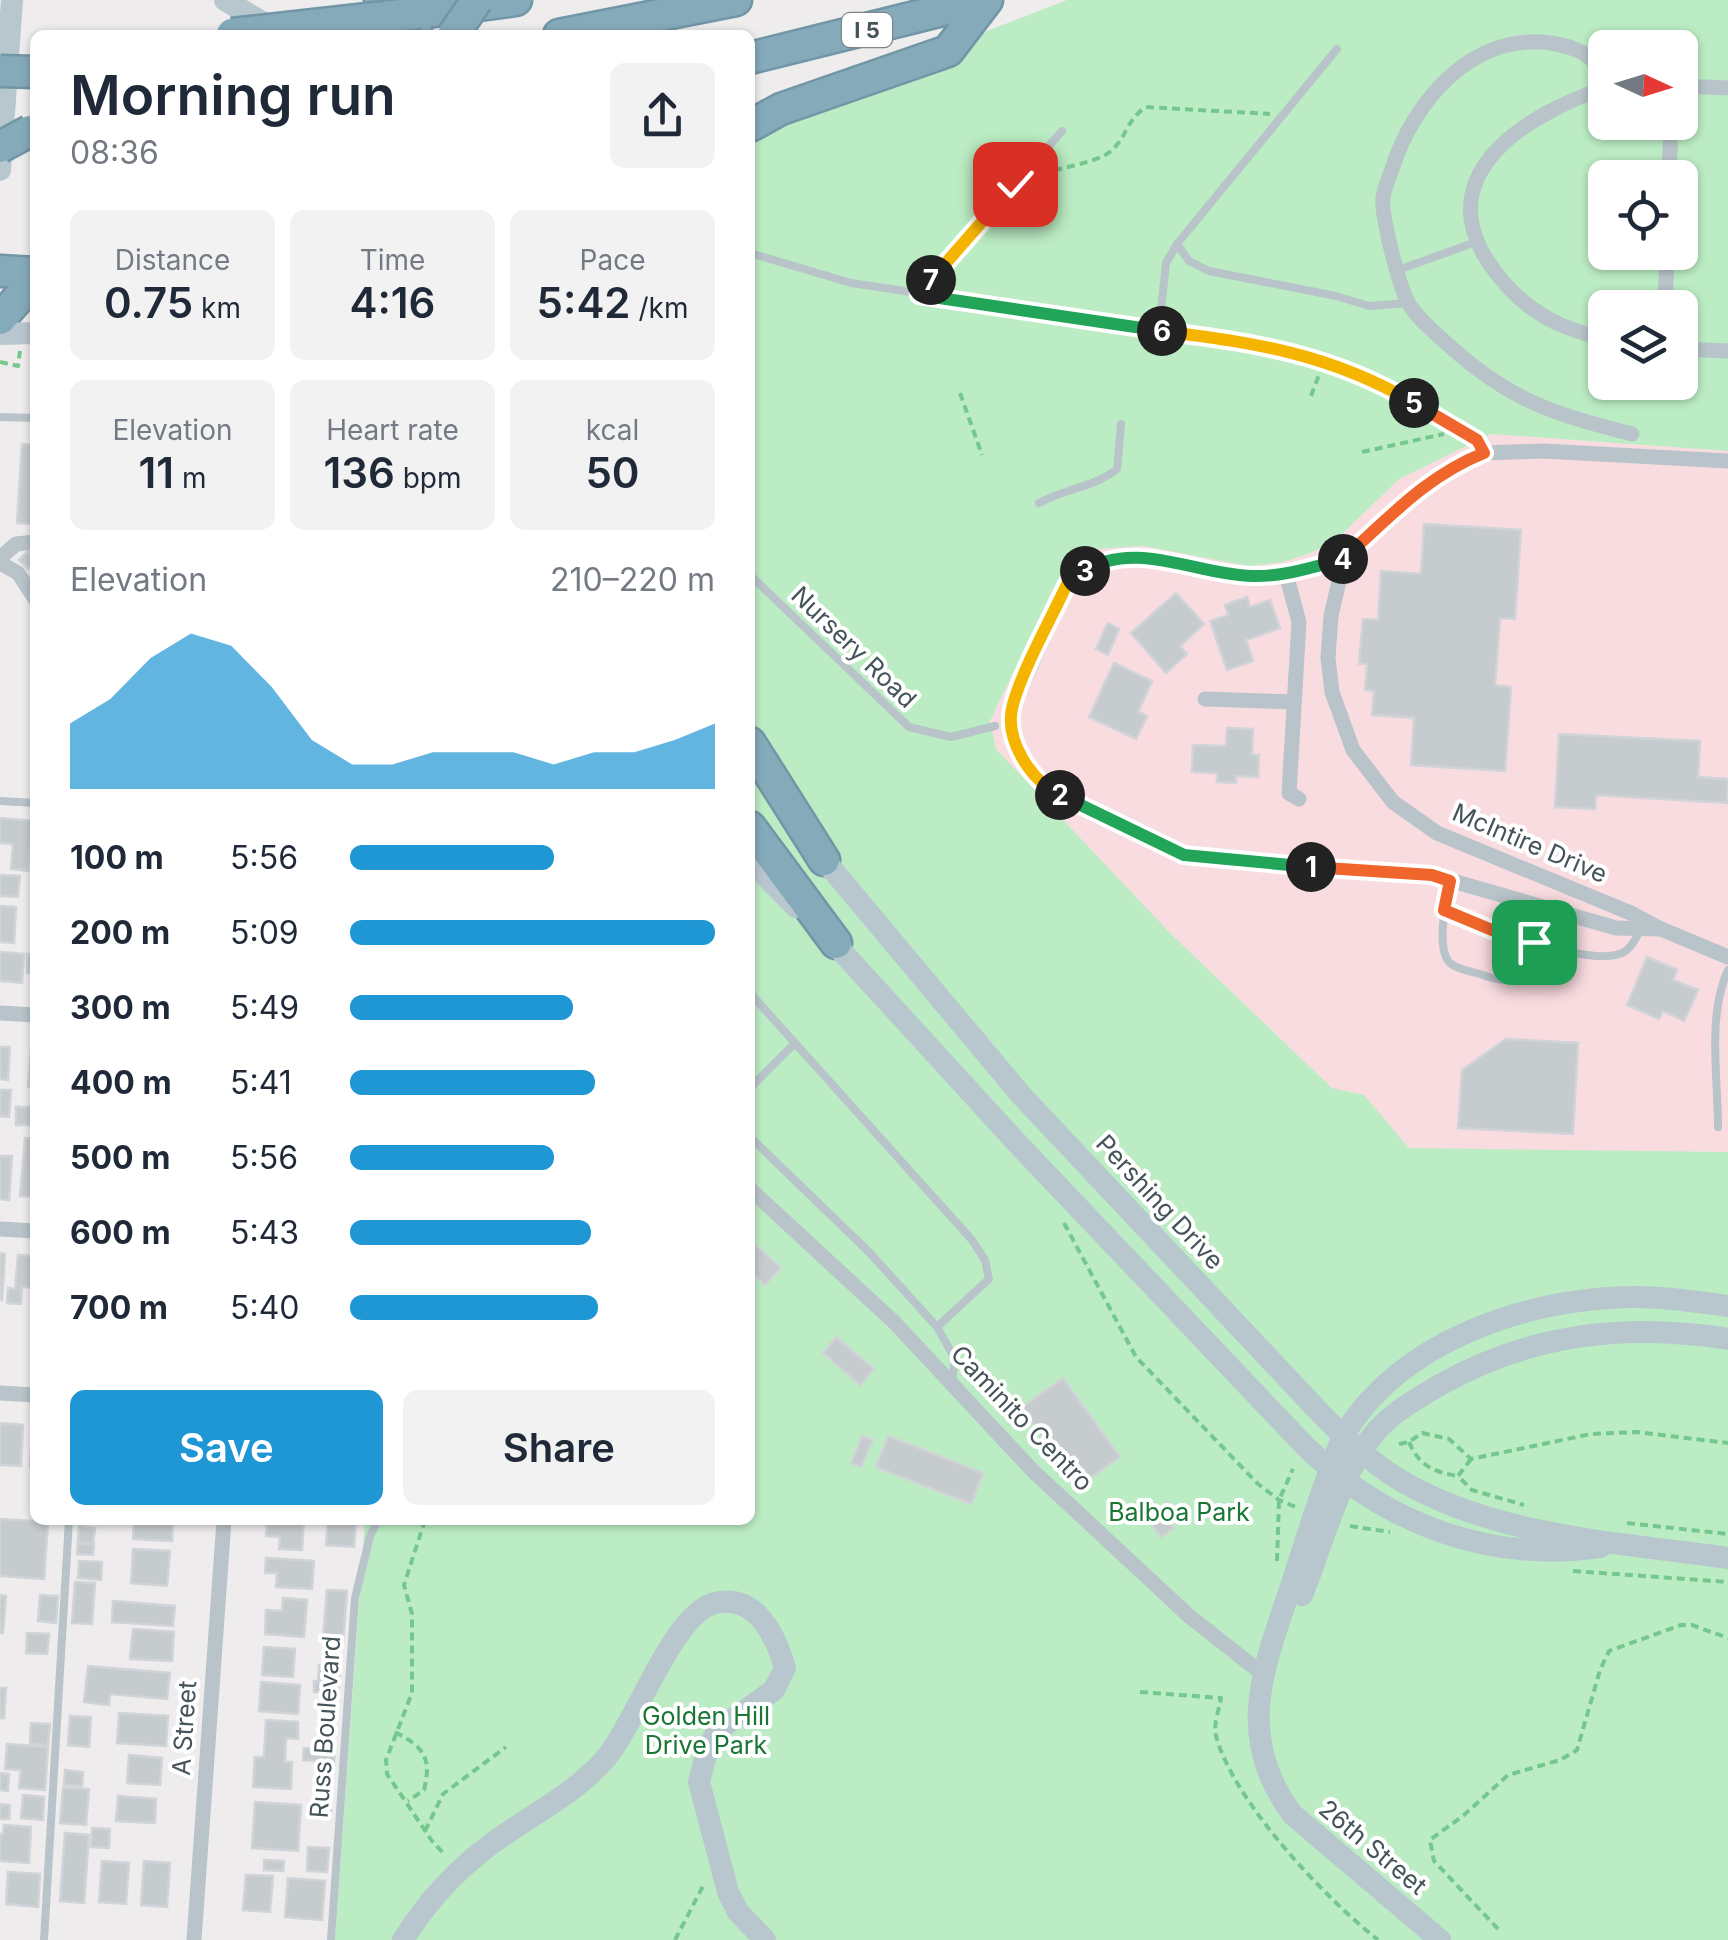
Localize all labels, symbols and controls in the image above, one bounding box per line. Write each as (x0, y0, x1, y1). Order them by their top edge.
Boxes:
road number: I 5 (842, 13, 892, 47)
north arrow (1588, 30, 1698, 140)
map controls (1588, 30, 1698, 400)
text: Morning run (70, 62, 396, 128)
button: share (610, 63, 715, 168)
text: 08:36 (70, 133, 159, 172)
pin (973, 142, 1058, 227)
icon: check (988, 157, 1043, 212)
button: locate (1588, 160, 1698, 270)
text: Distance (115, 243, 230, 277)
text: Time (360, 243, 425, 277)
text: Pace (580, 243, 645, 277)
pin: 7 (906, 255, 956, 305)
text: 7 (923, 263, 939, 297)
text: 0.75 (104, 277, 193, 328)
text: 4:16 (350, 277, 436, 328)
text: 5:42 (537, 277, 631, 328)
button: layers (1588, 290, 1698, 400)
text: km (193, 291, 241, 325)
text: /km (631, 291, 688, 325)
pin: 6 (1137, 306, 1187, 356)
text: 6 (1153, 314, 1171, 348)
pin: 5 (1389, 378, 1439, 428)
text: 5 (1405, 386, 1423, 420)
text: Elevation (113, 413, 232, 447)
text: Heart rate (326, 413, 459, 447)
text: kcal (586, 413, 639, 447)
text: 11 (139, 447, 174, 498)
text: 136 (323, 447, 395, 498)
text: 50 (585, 447, 640, 498)
text: m (174, 461, 206, 495)
text: bpm (395, 461, 462, 495)
pin: 4 (1318, 534, 1368, 584)
text: 4 (1334, 542, 1352, 576)
pin: 3 (1060, 546, 1110, 596)
text: 3 (1076, 554, 1094, 588)
text: Elevation (70, 560, 207, 599)
text: 210–220 m (550, 560, 715, 599)
street label: Nursery Road (785, 580, 923, 714)
pin: 2 (1035, 770, 1085, 820)
text: 2 (1051, 778, 1069, 812)
street label: McIntire Drive (1448, 797, 1612, 889)
text: 100 m (70, 838, 164, 877)
text: 5:56 (230, 838, 298, 877)
pin: 1 (1286, 842, 1336, 892)
text: 1 (1305, 850, 1317, 884)
pin (1492, 900, 1577, 985)
text: 200 m (70, 913, 170, 952)
text: 5:09 (230, 913, 299, 952)
icon: arrive (1507, 915, 1562, 970)
text: 300 m (70, 988, 171, 1027)
text: 5:49 (230, 988, 299, 1027)
text: 400 m (70, 1063, 172, 1102)
text: 5:41 (230, 1063, 292, 1102)
street label: Pershing Drive (1090, 1128, 1230, 1276)
text: 500 m (70, 1138, 170, 1177)
text: 5:56 (230, 1138, 298, 1177)
text: 600 m (70, 1213, 171, 1252)
text: 5:43 (230, 1213, 299, 1252)
text: 700 m (70, 1288, 168, 1327)
text: 5:40 (230, 1288, 300, 1327)
street label: Caminito Centro (945, 1339, 1099, 1497)
button: Save (70, 1390, 383, 1505)
button: Share (403, 1390, 715, 1505)
park label: Balboa Park (1108, 1497, 1250, 1527)
street label: Russ Boulevard (304, 1635, 346, 1819)
street label: A Street (166, 1680, 202, 1776)
park label: Golden Hill Drive Park (642, 1701, 770, 1760)
street label: 26th Street (1313, 1793, 1433, 1901)

